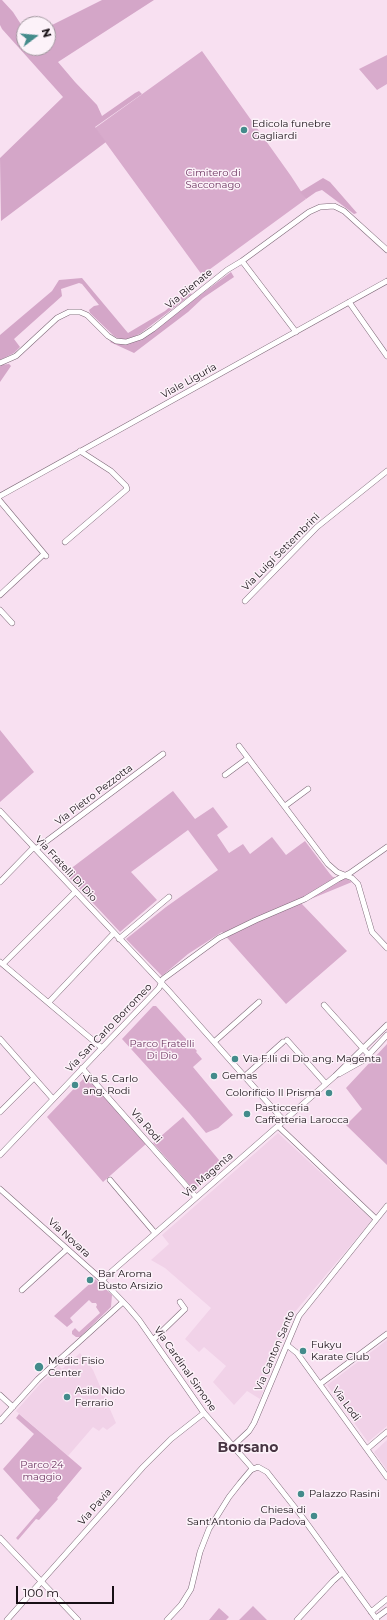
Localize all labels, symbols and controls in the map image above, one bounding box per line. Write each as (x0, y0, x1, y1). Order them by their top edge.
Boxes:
north arrow (16, 16, 56, 56)
text: N (39, 27, 55, 39)
place label: Edicola funebre Gagliardi (252, 118, 331, 142)
marker: Edicola funebre Gagliardi (239, 125, 249, 135)
park label: Cimitero di Sacconago (185, 167, 241, 190)
street label: Via Bienate (163, 266, 215, 312)
street label: Viale Liguria (159, 361, 219, 401)
street label: Via Luigi Settembrini (240, 511, 322, 593)
street label: Via Pietro Pezzotta (53, 762, 135, 828)
street label: Via Fratelli Di Dio (33, 834, 99, 904)
street label: Via San Carlo Borromeo (63, 981, 155, 1075)
park label: Parco Fratelli Di Dio (130, 1038, 194, 1062)
place label: Via F.lli di Dio ang. Magenta (243, 1053, 381, 1065)
marker: Via F.lli di Dio ang. Magenta (230, 1054, 240, 1064)
place label: Gemas (222, 1070, 257, 1082)
marker: Gemas (209, 1071, 219, 1081)
place label: Via S. Carlo ang. Rodi (83, 1073, 138, 1096)
marker: Via S. Carlo ang. Rodi (70, 1080, 80, 1090)
place label: Colorificio Il Prisma (226, 1087, 321, 1099)
marker: Colorificio Il Prisma (324, 1088, 334, 1098)
place label: Pasticceria Caffetteria Larocca (255, 1102, 349, 1126)
street label: Via Rodi (128, 1107, 164, 1145)
marker: Pasticceria Caffetteria Larocca (242, 1109, 252, 1119)
street label: Via Magenta (180, 1150, 236, 1200)
street label: Via Novara (45, 1216, 93, 1260)
place label: Bar Aroma Busto Arsizio (98, 1268, 163, 1292)
marker: Bar Aroma Busto Arsizio (85, 1275, 95, 1285)
street label: Via Canton Santo (253, 1309, 297, 1393)
street label: Via Cardinal Simone (151, 1324, 219, 1414)
place label: Fukyu Karate Club (311, 1339, 369, 1362)
marker: Fukyu Karate Club (298, 1346, 308, 1356)
place label: Medic Fisio Center (48, 1355, 104, 1378)
marker: Medic Fisio Center (33, 1361, 45, 1373)
street label: Via Lodi (330, 1384, 362, 1424)
place label: Asilo Nido Ferrario (75, 1385, 125, 1408)
marker: Asilo Nido Ferrario (62, 1392, 72, 1402)
district label: Borsano (218, 1440, 278, 1456)
park label: Parco 24 maggio (20, 1459, 64, 1482)
street label: Via Pavia (76, 1486, 114, 1528)
place label: Palazzo Rasini (309, 1488, 380, 1500)
marker: Palazzo Rasini (296, 1489, 306, 1499)
place label: Chiesa di Sant'Antonio da Padova (187, 1504, 306, 1528)
marker: Chiesa di Sant'Antonio da Padova (309, 1511, 319, 1521)
scale bar (18, 1578, 116, 1604)
text: 100 m (23, 1585, 59, 1600)

